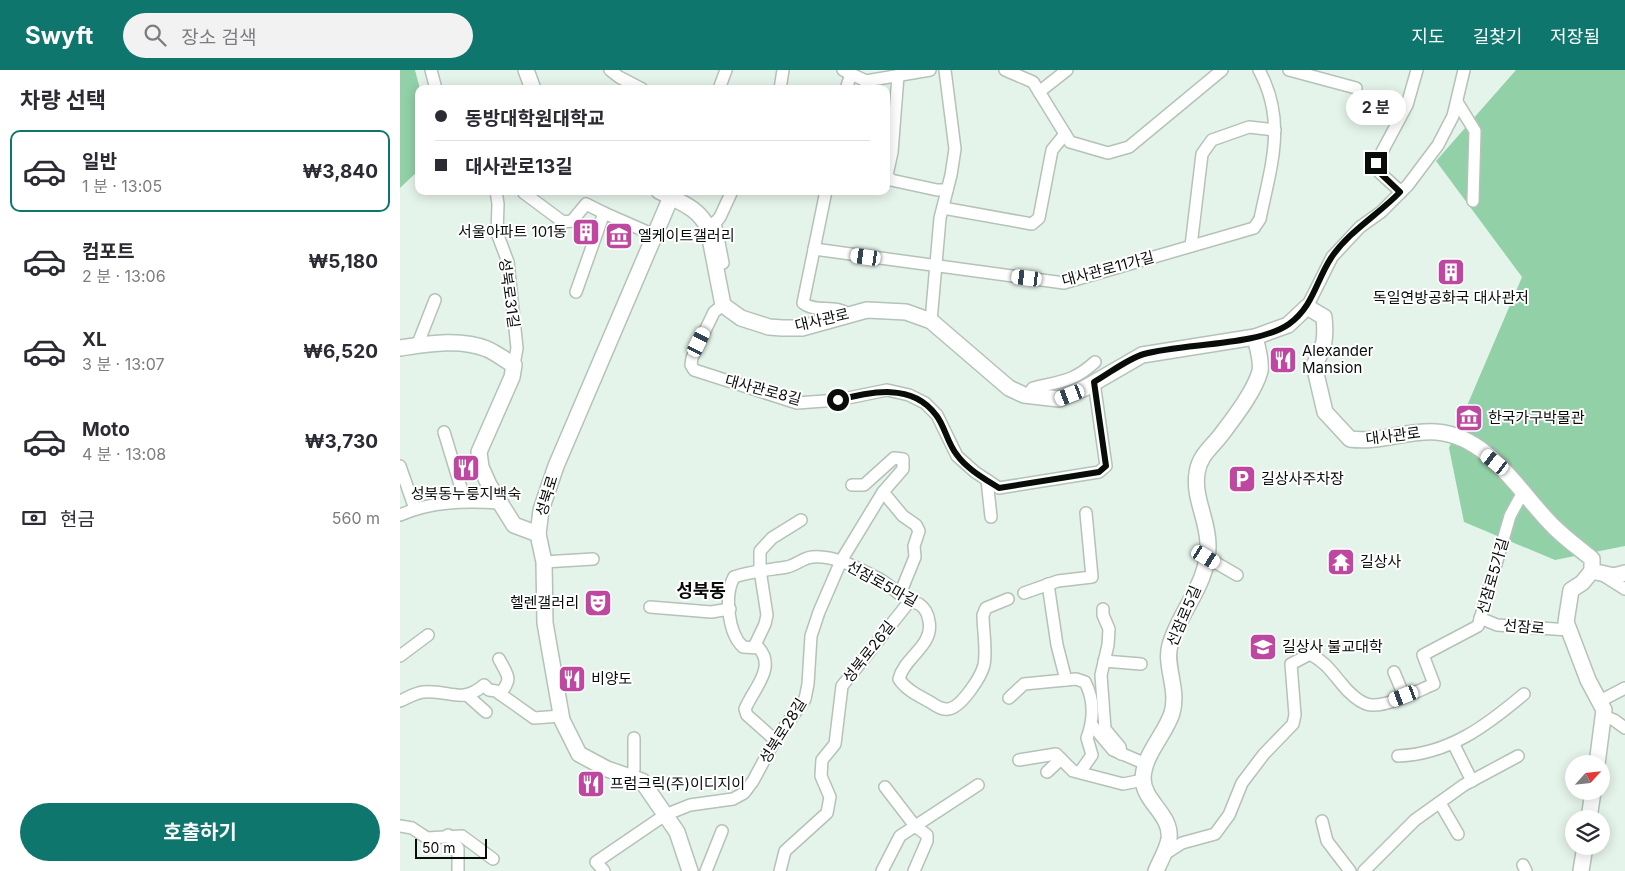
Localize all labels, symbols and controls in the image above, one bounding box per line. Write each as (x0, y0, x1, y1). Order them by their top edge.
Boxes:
search box (123, 13, 473, 58)
text: Swyft (25, 21, 93, 50)
icon: search (141, 21, 169, 49)
text: 장소 검색 (181, 26, 257, 49)
text: 지도 (1412, 26, 1445, 47)
text: 길찾기 (1473, 26, 1522, 47)
text: 저장됨 (1550, 26, 1600, 47)
text: 차량 선택 (20, 87, 106, 113)
callout: 2 분 (1346, 91, 1406, 126)
text: 2 분 (1362, 97, 1390, 117)
text: 동방대학원대학교 (465, 107, 605, 130)
icon: car (22, 149, 67, 194)
text: 일반 (82, 150, 117, 173)
route end (1365, 152, 1387, 174)
text: 대사관로13길 (465, 155, 573, 178)
text: ₩3,840 (303, 160, 378, 183)
text: 1 분 · 13:05 (82, 176, 162, 196)
building icon: 서울아파트 101동 (571, 217, 601, 247)
museum icon: 엘케이트갤러리 (604, 221, 634, 251)
place label: 서울아파트 101동 (458, 222, 567, 241)
place label: 엘케이트갤러리 (638, 226, 735, 245)
icon: car (22, 239, 67, 284)
text: 컴포트 (82, 240, 134, 263)
car (850, 247, 881, 267)
street label: 대사관로11가길 (1060, 247, 1156, 290)
text: ₩5,180 (309, 250, 378, 273)
street label: 성북로31길 (495, 257, 524, 329)
building icon: 독일연방공화국 대사관저 (1436, 257, 1466, 287)
text: 2 분 · 13:06 (82, 266, 166, 286)
car (1011, 269, 1042, 287)
place label: 독일연방공화국 대사관저 (1373, 288, 1529, 307)
street label: 대사관로 (793, 304, 851, 335)
car (685, 325, 712, 359)
text: XL (82, 328, 107, 351)
icon: car (22, 329, 67, 374)
text: ₩6,520 (303, 340, 378, 363)
place label: Alexander Mansion (1302, 341, 1374, 377)
restaurant icon: Alexander Mansion (1268, 345, 1298, 375)
text: 3 분 · 13:07 (82, 354, 165, 374)
street label: 대사관로8길 (723, 370, 803, 409)
car (1053, 383, 1086, 407)
route start (827, 389, 849, 411)
museum icon: 한국가구박물관 (1454, 403, 1484, 433)
place label: 한국가구박물관 (1488, 408, 1585, 427)
text: Moto (82, 418, 130, 441)
icon: car (22, 419, 67, 464)
street label: 대사관로 (1364, 423, 1421, 448)
text: ₩3,730 (305, 430, 378, 453)
text: 4 분 · 13:08 (82, 444, 166, 464)
car (1478, 447, 1511, 477)
restaurant icon: 성북동누룽지백숙 (451, 453, 481, 483)
parking icon: 길상사주차장 (1227, 464, 1257, 494)
place label: 길상사주차장 (1261, 469, 1344, 488)
street label: 성북로 (531, 473, 562, 518)
place label: 성북동누룽지백숙 (411, 484, 521, 503)
icon: cash (20, 504, 48, 532)
text: 현금 (60, 508, 95, 531)
text: 560 m (332, 508, 380, 528)
street label: 선잠로5가길 (1473, 536, 1512, 616)
car (1189, 543, 1222, 571)
temple icon: 길상사 (1326, 547, 1356, 577)
place label: 길상사 (1360, 552, 1402, 571)
street label: 선잠로5마길 (843, 556, 921, 611)
district label: 성북동 (676, 580, 726, 601)
street label: 선잠로5길 (1162, 582, 1205, 649)
theatre icon: 헬렌갤러리 (583, 588, 613, 618)
place label: 헬렌갤러리 (510, 593, 579, 612)
street label: 선잠로 (1503, 615, 1545, 638)
street label: 성북로26길 (838, 617, 899, 687)
school or university icon: 길상사 불교대학 (1248, 632, 1278, 662)
place label: 길상사 불교대학 (1282, 637, 1383, 656)
restaurant icon: 비양도 (557, 664, 587, 694)
place label: 비양도 (591, 669, 632, 688)
car (1387, 684, 1420, 708)
street label: 성북로28길 (755, 694, 810, 767)
north arrow (1565, 755, 1610, 800)
map controls (1565, 755, 1610, 855)
restaurant icon: 프럼크릭(주)이디지이 (576, 769, 606, 799)
place label: 프럼크릭(주)이디지이 (610, 774, 745, 793)
button: 호출하기 (20, 803, 380, 861)
button: layers (1565, 810, 1610, 855)
scale bar (415, 836, 488, 859)
text: 50 m (422, 839, 456, 856)

